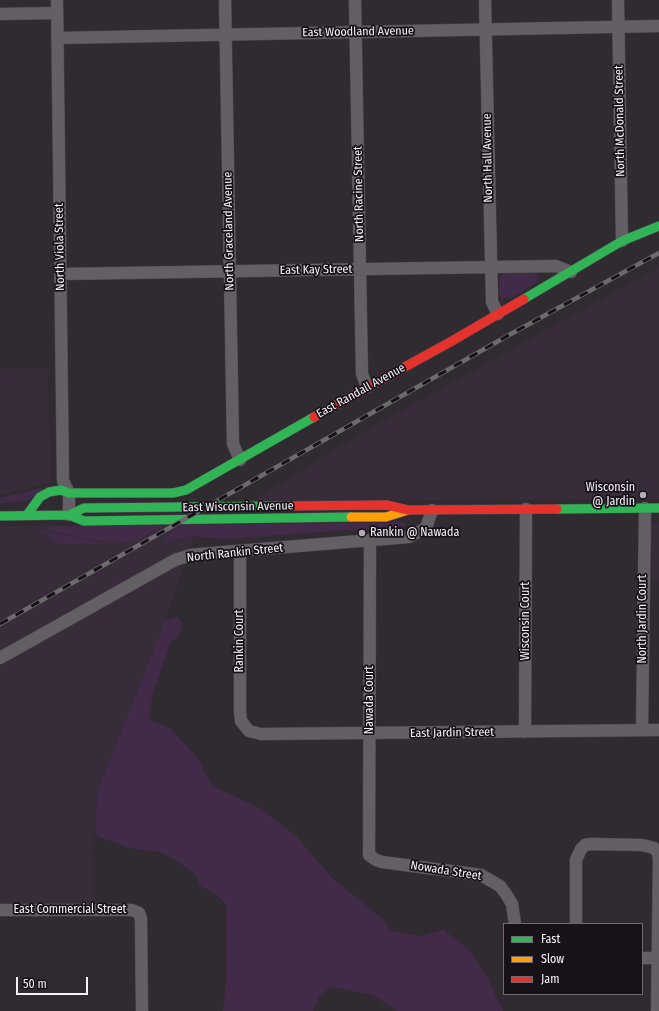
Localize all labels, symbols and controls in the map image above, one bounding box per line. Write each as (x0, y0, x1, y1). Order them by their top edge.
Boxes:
street label: East Woodland Avenue (302, 24, 414, 40)
street label: North McDonald Street (612, 65, 628, 177)
street label: North Hall Avenue (480, 113, 496, 203)
street label: North Racine Street (351, 146, 367, 242)
street label: North Graceland Avenue (221, 171, 237, 291)
street label: North Viola Street (52, 203, 68, 291)
street label: East Kay Street (279, 262, 353, 278)
street label: East Randall Avenue (314, 361, 408, 421)
place label: Wisconsin @ Jardin (586, 481, 635, 509)
marker: Wisconsin @ Jardin (638, 490, 648, 500)
street label: East Wisconsin Avenue (182, 499, 294, 515)
place label: Rankin @ Nawada (370, 526, 459, 540)
marker: Rankin @ Nawada (357, 528, 367, 538)
street label: North Rankin Street (186, 541, 284, 565)
street label: North Jardin Court (636, 574, 650, 664)
street label: Wisconsin Court (519, 582, 533, 660)
street label: Rankin Court (233, 610, 247, 672)
street label: Nawada Court (363, 666, 377, 734)
street label: East Jardin Street (410, 725, 494, 741)
street label: Nowada Street (409, 858, 483, 884)
street label: East Commercial Street (14, 903, 126, 917)
legend (503, 923, 643, 995)
text: Fast (541, 932, 560, 946)
text: Slow (541, 952, 564, 966)
scale bar (18, 969, 90, 995)
text: Jam (541, 972, 559, 986)
text: 50 m (23, 977, 47, 991)

